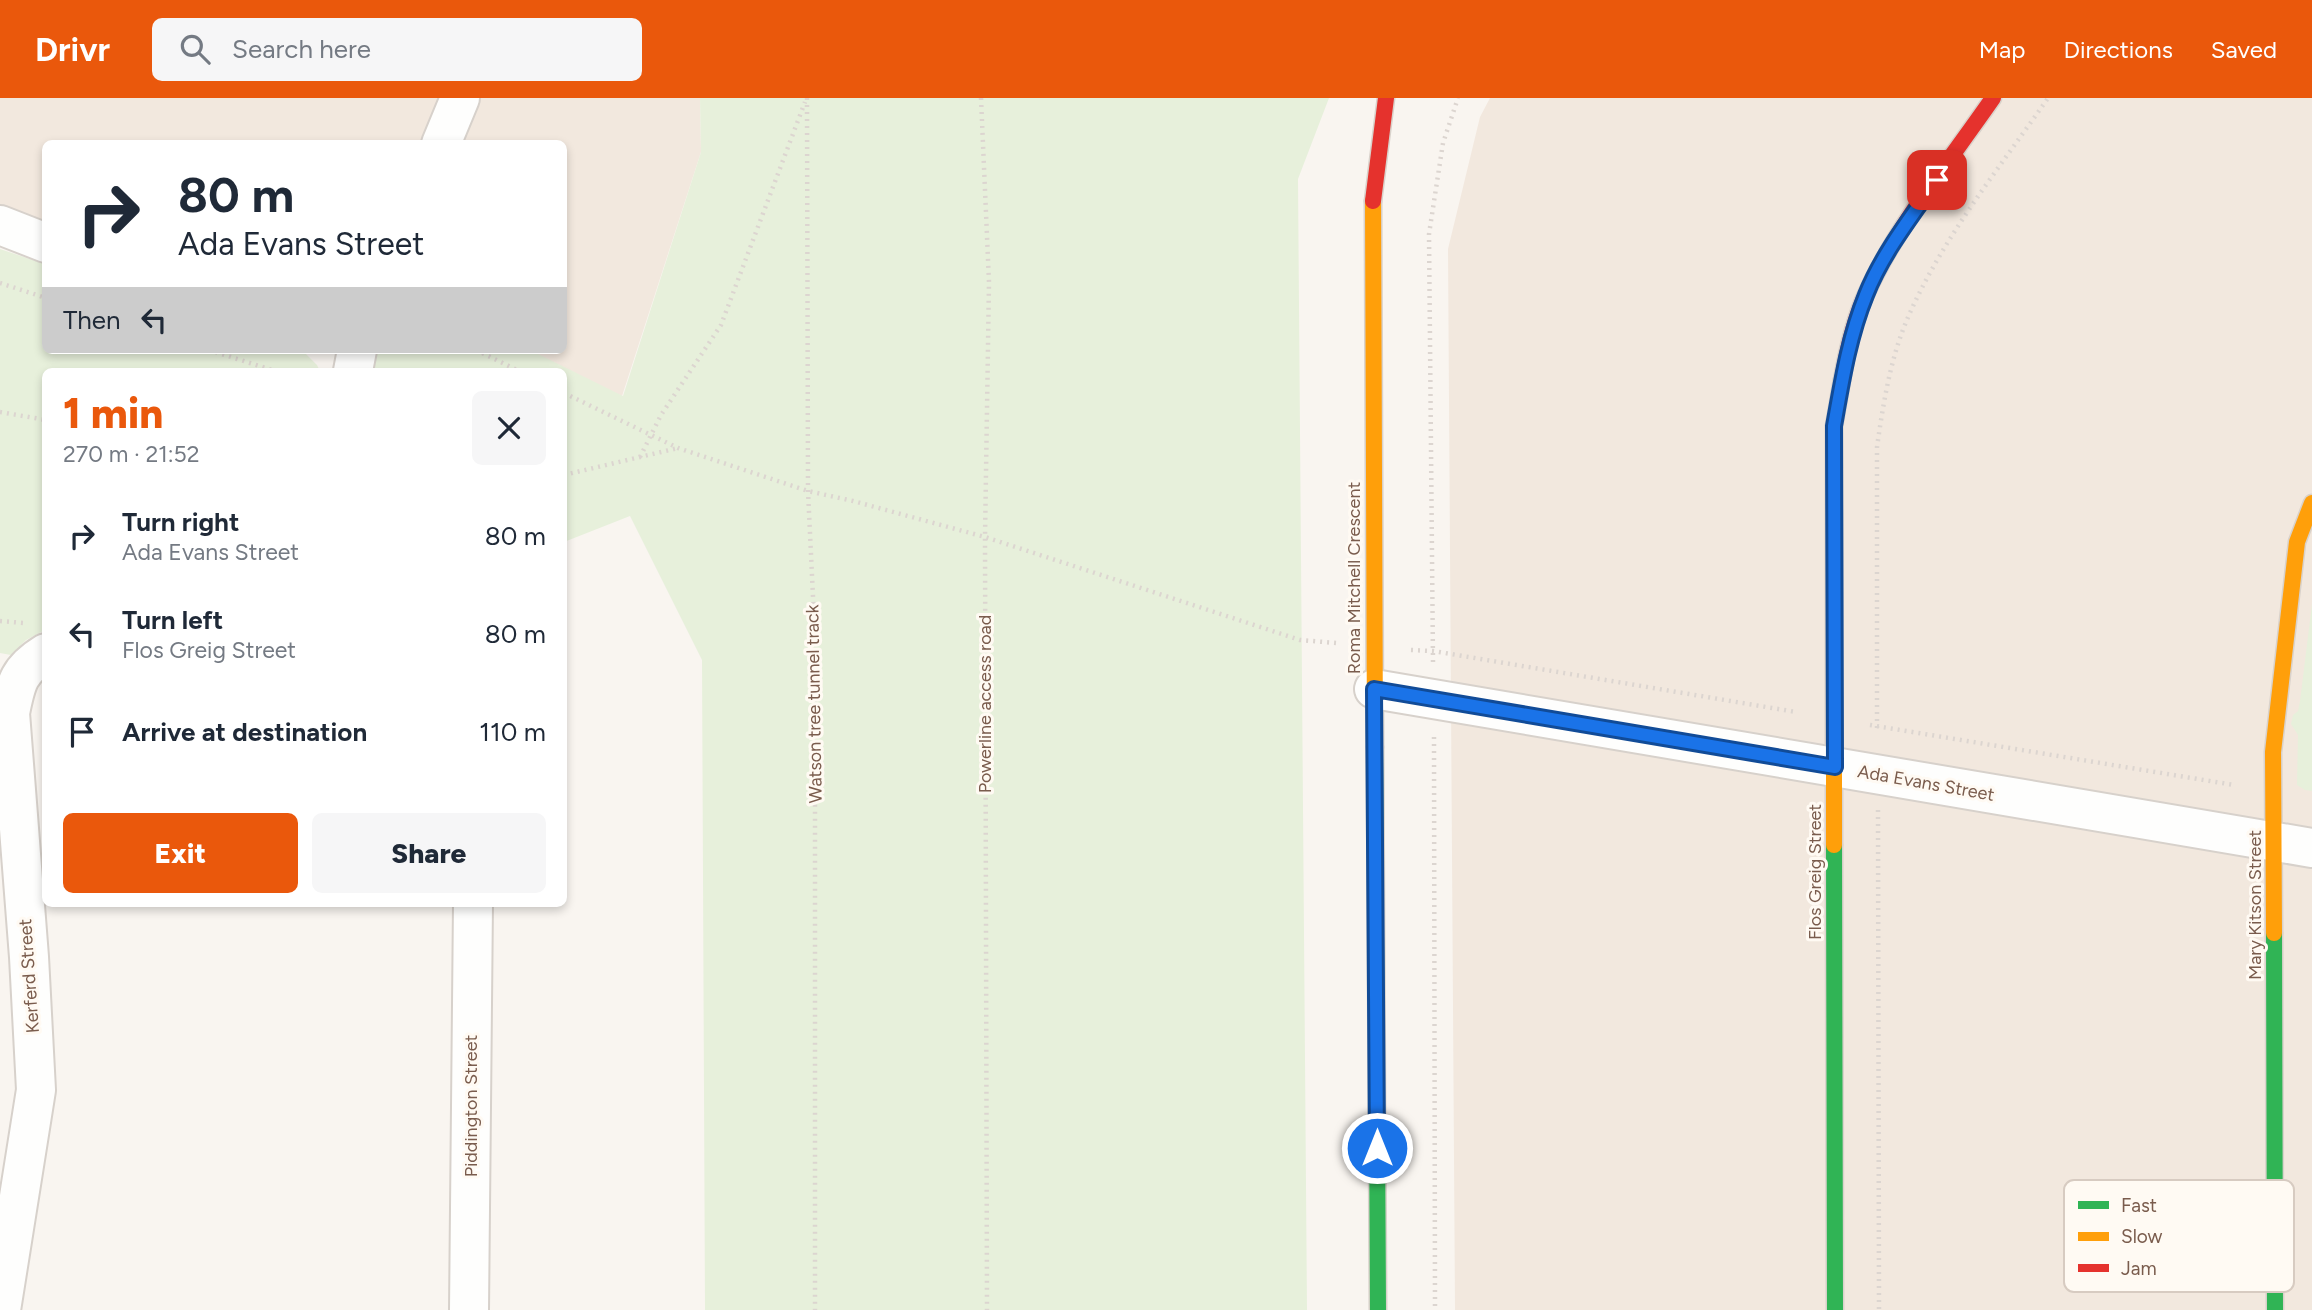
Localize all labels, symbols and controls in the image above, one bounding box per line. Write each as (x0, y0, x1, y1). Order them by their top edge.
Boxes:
search box (152, 18, 642, 81)
text: Drivr (35, 30, 110, 69)
icon: search (176, 30, 214, 68)
text: Search here (232, 33, 371, 65)
text: Map (1979, 35, 2025, 64)
text: Directions (2063, 35, 2173, 64)
text: Saved (2211, 35, 2277, 64)
pin (1907, 150, 1967, 210)
icon: arrive (1918, 161, 1956, 199)
text: 80 m (178, 165, 294, 224)
icon: right (63, 168, 154, 259)
text: Ada Evans Street (178, 225, 424, 263)
icon: left (135, 301, 173, 339)
text: Then (63, 304, 121, 336)
text: 1 min (63, 388, 163, 439)
button: close (472, 391, 546, 465)
text: 270 m · 21:52 (63, 440, 200, 468)
street label: Roma Mitchell Crescent (1343, 482, 1365, 674)
text: Turn right (122, 506, 239, 538)
icon: right (63, 517, 101, 555)
text: 80 m (485, 520, 546, 552)
text: Ada Evans Street (122, 538, 299, 566)
text: Turn left (122, 604, 223, 636)
street label: Watson tree tunnel track (801, 604, 827, 803)
icon: left (63, 615, 101, 653)
street label: Powerline access road (974, 615, 996, 793)
text: 80 m (485, 618, 546, 650)
text: Flos Greig Street (122, 636, 296, 664)
icon: arrive (63, 713, 101, 751)
text: Arrive at destination (122, 716, 367, 748)
text: 110 m (479, 716, 546, 748)
street label: Ada Evans Street (1856, 760, 1996, 806)
street label: Flos Greig Street (1804, 804, 1826, 940)
button: Exit (63, 813, 298, 893)
button: Share (312, 813, 546, 893)
street label: Mary Kitson Street (2244, 830, 2266, 980)
street label: Kerferd Street (14, 918, 44, 1034)
street label: Piddington Street (460, 1035, 482, 1177)
position arrow (1340, 1111, 1414, 1185)
legend (2064, 1180, 2294, 1292)
text: Fast (2121, 1194, 2157, 1217)
text: Slow (2121, 1225, 2163, 1248)
text: Jam (2121, 1257, 2157, 1280)

